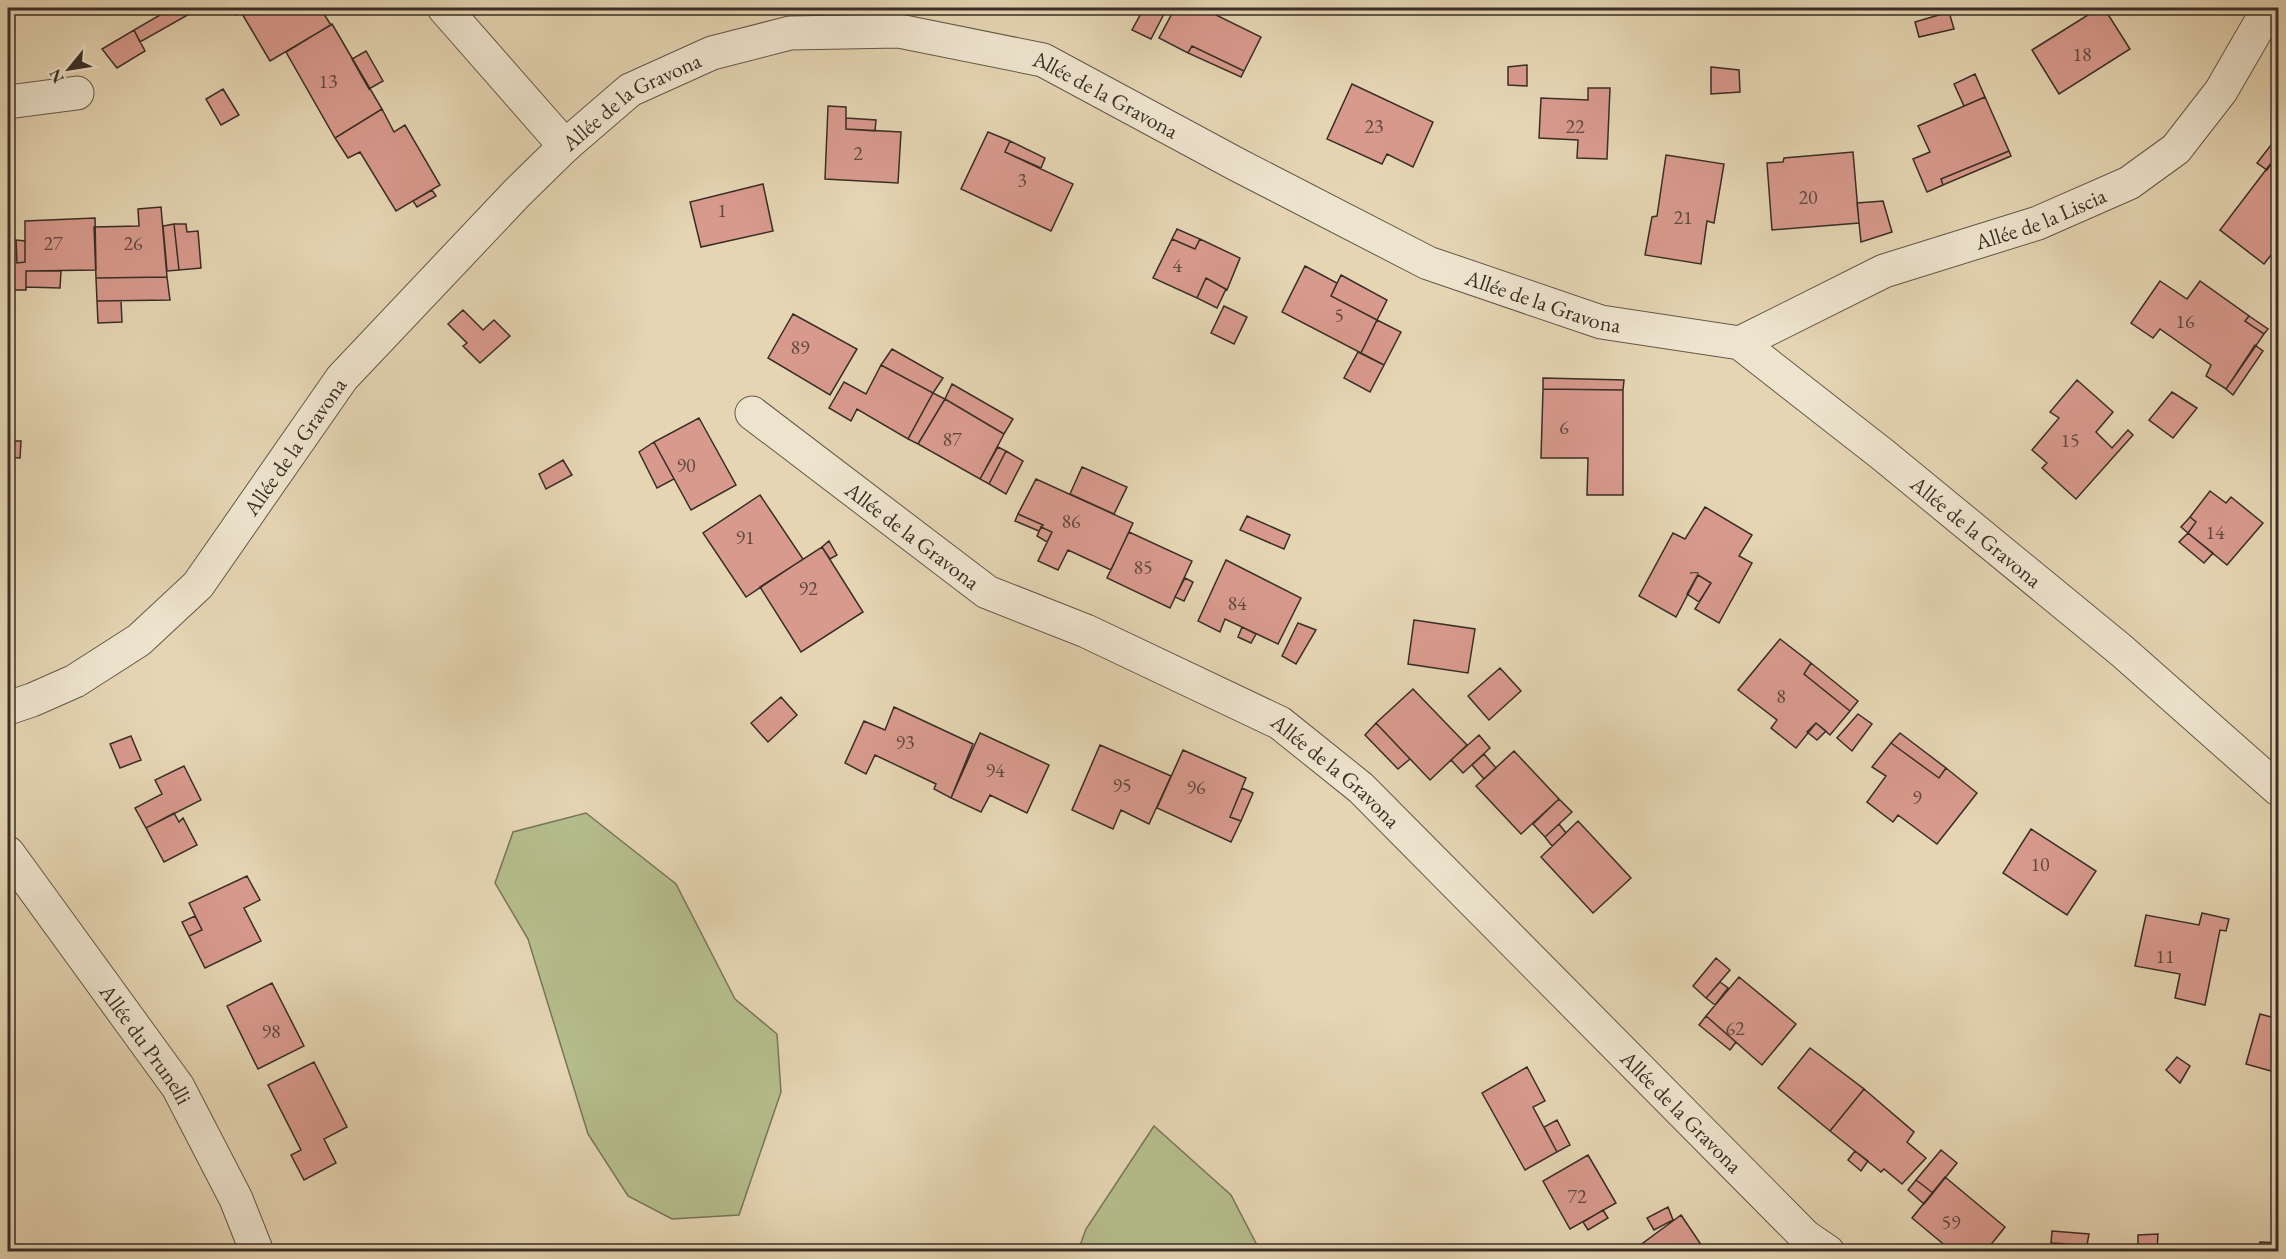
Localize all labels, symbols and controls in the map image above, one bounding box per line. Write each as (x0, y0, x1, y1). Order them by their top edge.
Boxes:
north arrow (39, 39, 99, 99)
house number: 18 (2072, 41, 2092, 67)
street label: Allée de la Gravona (1029, 44, 1184, 145)
street label: Allée de la Gravona (555, 45, 706, 158)
text: N (44, 65, 69, 87)
house number: 13 (318, 68, 338, 94)
house number: 23 (1364, 113, 1384, 139)
house number: 22 (1565, 113, 1585, 139)
house number: 2 (853, 140, 863, 166)
house number: 3 (1017, 167, 1027, 193)
street label: Allée de la Liscia (1970, 180, 2111, 257)
house number: 20 (1798, 184, 1818, 210)
house number: 1 (717, 197, 727, 223)
house number: 21 (1673, 204, 1693, 230)
house number: 27 (43, 230, 63, 256)
house number: 26 (123, 230, 143, 256)
house number: 4 (1172, 252, 1182, 278)
street label: Allée de la Gravona (1461, 262, 1623, 339)
house number: 5 (1334, 302, 1344, 328)
house number: 16 (2175, 308, 2195, 334)
house number: 89 (790, 334, 810, 360)
street label: Allée de la Gravona (236, 371, 353, 522)
house number: 6 (1559, 414, 1569, 440)
house number: 87 (942, 426, 962, 452)
house number: 15 (2060, 427, 2080, 453)
house number: 90 (676, 452, 696, 478)
street label: Allée de la Gravona (1904, 468, 2048, 594)
street label: Allée de la Gravona (839, 474, 986, 596)
house number: 86 (1061, 508, 1081, 534)
house number: 14 (2205, 519, 2225, 545)
house number: 91 (735, 524, 755, 550)
house number: 85 (1133, 554, 1153, 580)
house number: 7 (1689, 565, 1699, 591)
house number: 92 (798, 575, 818, 601)
house number: 84 (1227, 590, 1247, 616)
house number: 8 (1776, 683, 1786, 709)
street label: Allée de la Gravona (1264, 706, 1407, 834)
house number: 93 (895, 729, 915, 755)
house number: 94 (985, 757, 1005, 783)
house number: 95 (1112, 772, 1132, 798)
house number: 96 (1186, 774, 1206, 800)
house number: 9 (1912, 784, 1922, 810)
house number: 10 (2030, 851, 2050, 877)
house number: 11 (2155, 943, 2175, 969)
street label: Allée du Prunelli (93, 977, 199, 1109)
house number: 62 (1725, 1015, 1745, 1041)
house number: 98 (261, 1018, 281, 1044)
street label: Allée de la Gravona (1614, 1043, 1749, 1179)
house number: 72 (1567, 1183, 1587, 1209)
house number: 59 (1941, 1209, 1961, 1235)

